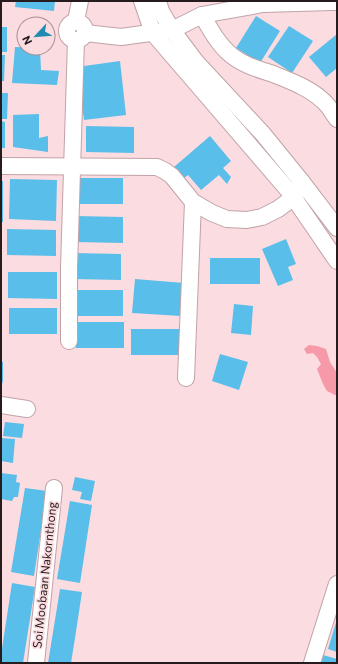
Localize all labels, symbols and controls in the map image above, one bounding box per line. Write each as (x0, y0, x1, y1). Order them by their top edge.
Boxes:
north arrow (16, 16, 56, 56)
text: N (19, 34, 34, 47)
street label: Soi Moobaan Nakornthong (29, 501, 59, 649)

